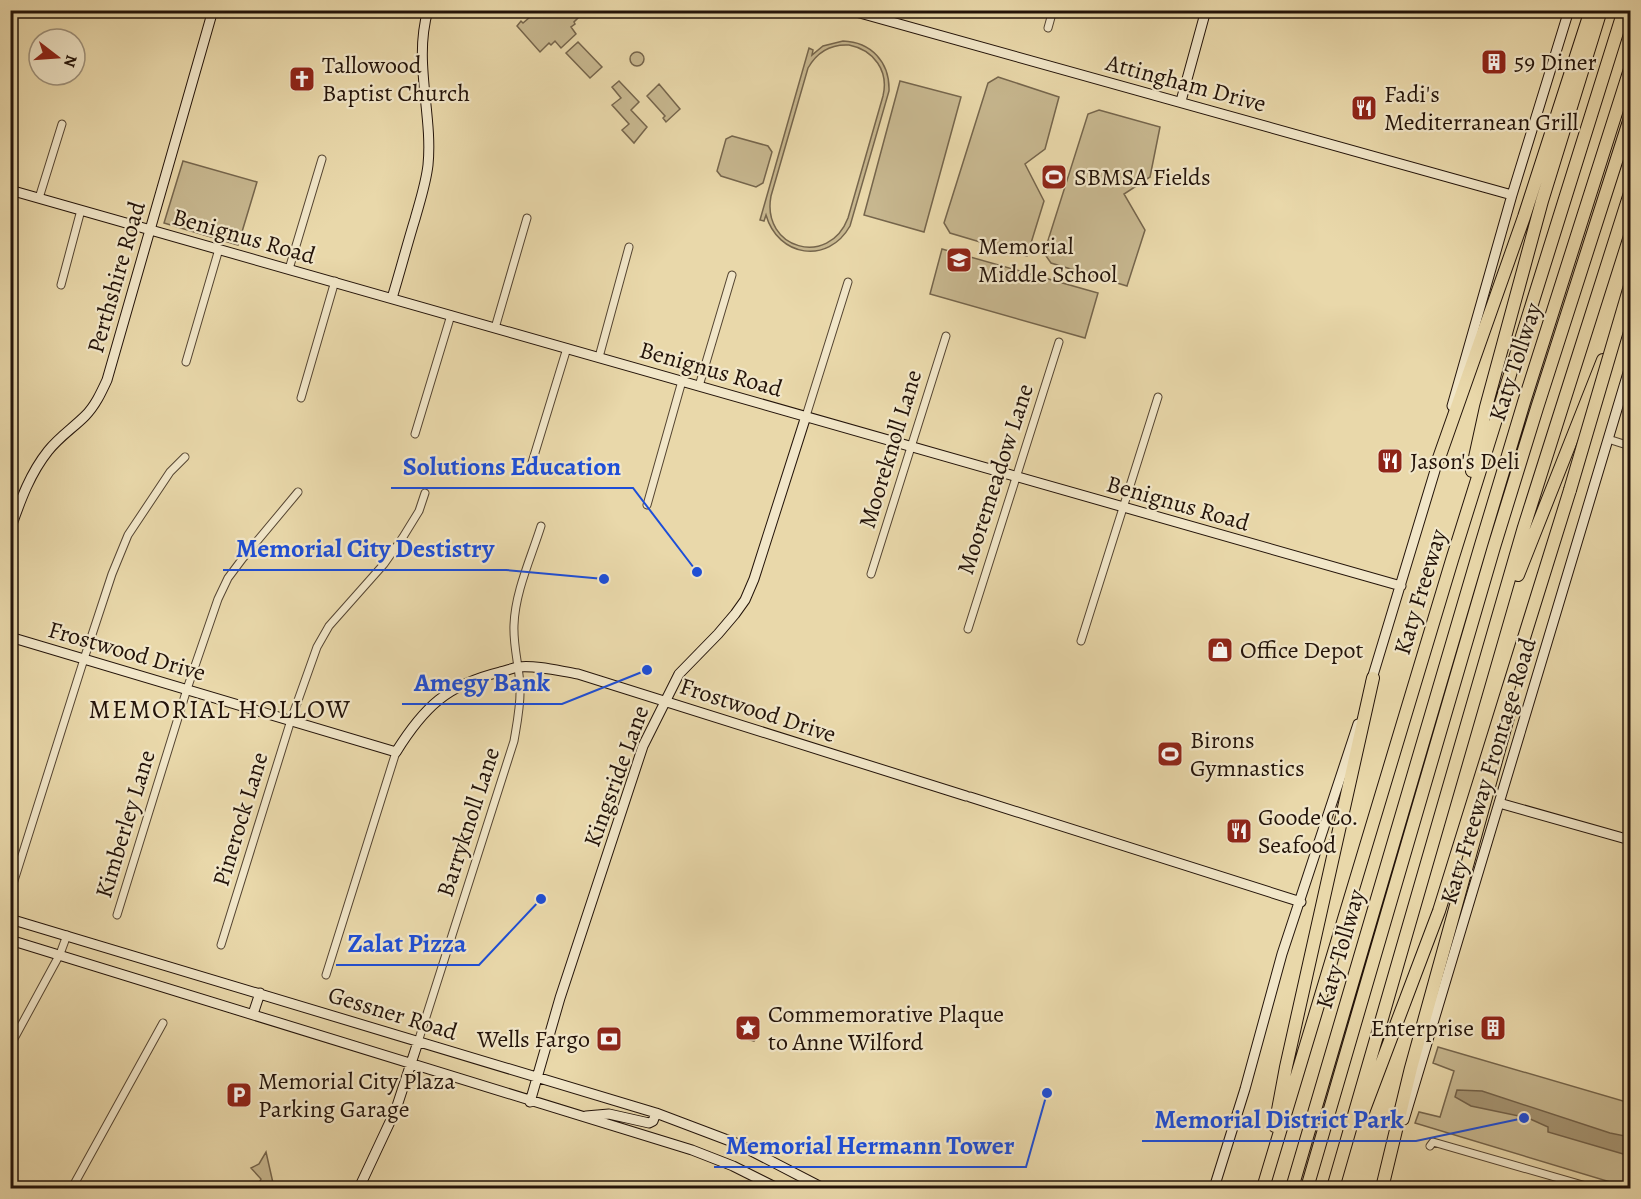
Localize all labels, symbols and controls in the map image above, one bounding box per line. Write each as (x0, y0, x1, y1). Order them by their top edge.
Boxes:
north arrow (27, 27, 87, 87)
street label: Attingham Drive (1101, 46, 1270, 120)
place label: 59 Diner (1514, 46, 1597, 78)
building icon: 59 Diner (1479, 47, 1509, 77)
place label: Tallowood Baptist Church (322, 49, 470, 109)
text: N (58, 52, 83, 70)
church icon: Tallowood Baptist Church (287, 64, 317, 94)
place label: Fadi's Mediterranean Grill (1384, 78, 1579, 138)
restaurant icon: Fadi's Mediterranean Grill (1349, 93, 1379, 123)
place label: SBMSA Fields (1074, 161, 1211, 193)
sports icon: SBMSA Fields (1039, 162, 1069, 192)
street label: Perthshire Road (79, 197, 153, 357)
street label: Benignus Road (169, 200, 319, 272)
place label: Memorial Middle School (978, 230, 1117, 290)
school or university icon: Memorial Middle School (944, 245, 974, 275)
street label: Katy Tollway (1481, 298, 1549, 425)
street label: Benignus Road (636, 333, 786, 405)
street label: Mooreknoll Lane (851, 366, 929, 532)
street label: Mooremeadow Lane (949, 380, 1041, 578)
callout: Solutions Education (391, 444, 633, 488)
place label: Jason's Deli (1410, 445, 1520, 477)
restaurant icon: Jason's Deli (1375, 446, 1405, 476)
text: Solutions Education (403, 449, 622, 484)
street label: Benignus Road (1103, 467, 1253, 539)
street label: Katy Freeway (1386, 525, 1454, 659)
callout: Memorial City Destistry (223, 526, 506, 570)
text: Memorial City Destistry (236, 531, 495, 566)
street label: Frostwood Drive (45, 613, 209, 689)
place label: Office Depot (1240, 634, 1363, 666)
street label: Katy Freeway Frontage Road (1432, 634, 1544, 908)
shop icon: Office Depot (1205, 635, 1235, 665)
callout: Amegy Bank (402, 660, 562, 704)
text: Amegy Bank (413, 665, 551, 700)
street label: Frostwood Drive (676, 670, 840, 750)
district label: MEMORIAL HOLLOW (88, 692, 352, 727)
street label: Kingsride Lane (576, 701, 656, 851)
place label: Birons Gymnastics (1190, 724, 1305, 784)
sports icon: Birons Gymnastics (1155, 739, 1185, 769)
street label: Barryknoll Lane (429, 743, 507, 901)
street label: Kimberley Lane (87, 746, 163, 902)
street label: Pinerock Lane (204, 748, 276, 890)
place label: Goode Co. Seafood (1258, 801, 1359, 861)
restaurant icon: Goode Co. Seafood (1224, 816, 1254, 846)
street label: Katy Tollway (1308, 885, 1372, 1012)
callout: Zalat Pizza (336, 921, 479, 965)
text: Zalat Pizza (347, 926, 467, 961)
street label: Gessner Road (325, 978, 462, 1048)
place label: Commemorative Plaque to Anne Wilford (768, 998, 1004, 1058)
place label: Enterprise (1370, 1012, 1474, 1044)
place icon: Commemorative Plaque to Anne Wilford (733, 1013, 763, 1043)
building icon: Enterprise (1478, 1013, 1508, 1043)
place label: Wells Fargo (476, 1023, 590, 1055)
bank icon: Wells Fargo (594, 1024, 624, 1054)
place label: Memorial City Plaza Parking Garage (258, 1065, 456, 1125)
parking icon: Memorial City Plaza Parking Garage (224, 1080, 254, 1110)
callout: Memorial District Park (1142, 1097, 1416, 1141)
text: Memorial District Park (1154, 1102, 1404, 1137)
callout: Memorial Hermann Tower (714, 1123, 1026, 1167)
text: Memorial Hermann Tower (726, 1128, 1015, 1163)

